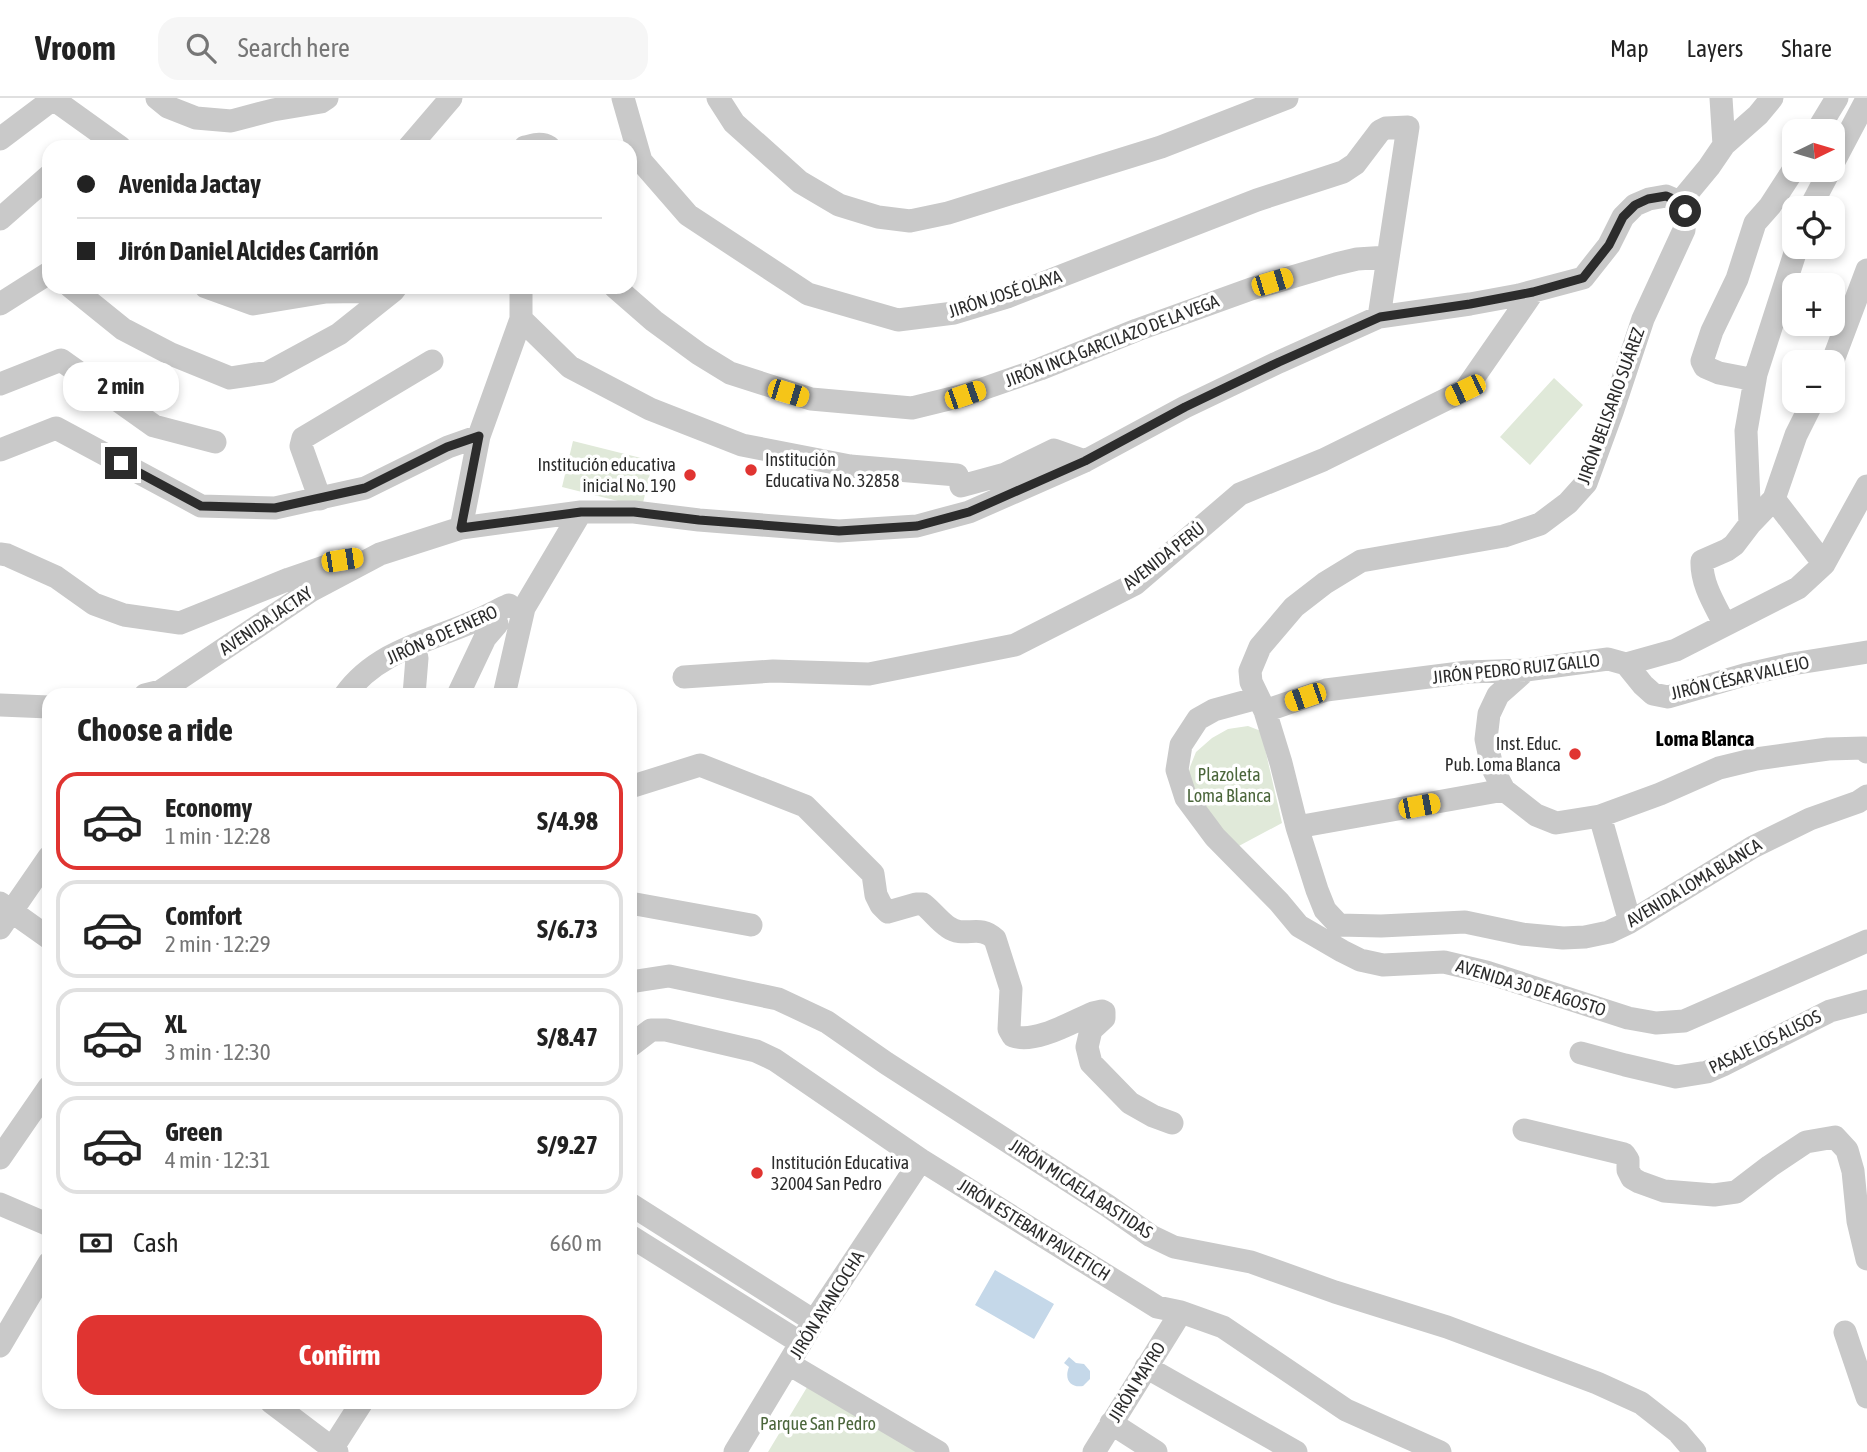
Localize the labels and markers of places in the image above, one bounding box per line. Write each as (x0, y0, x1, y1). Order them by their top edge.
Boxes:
place label: Institución Educativa No. 32858 (765, 449, 899, 491)
place label: Institución educativa inicial No. 190 (537, 454, 676, 496)
marker: Institución Educativa No. 32858 (743, 462, 759, 478)
marker: Institución educativa inicial No. 190 (682, 467, 698, 483)
place label: Inst. Educ. Pub. Loma Blanca (1445, 733, 1561, 775)
marker: Inst. Educ. Pub. Loma Blanca (1567, 746, 1583, 762)
place label: Institución Educativa 32004 San Pedro (771, 1152, 909, 1194)
marker: Institución Educativa 32004 San Pedro (749, 1165, 765, 1181)

